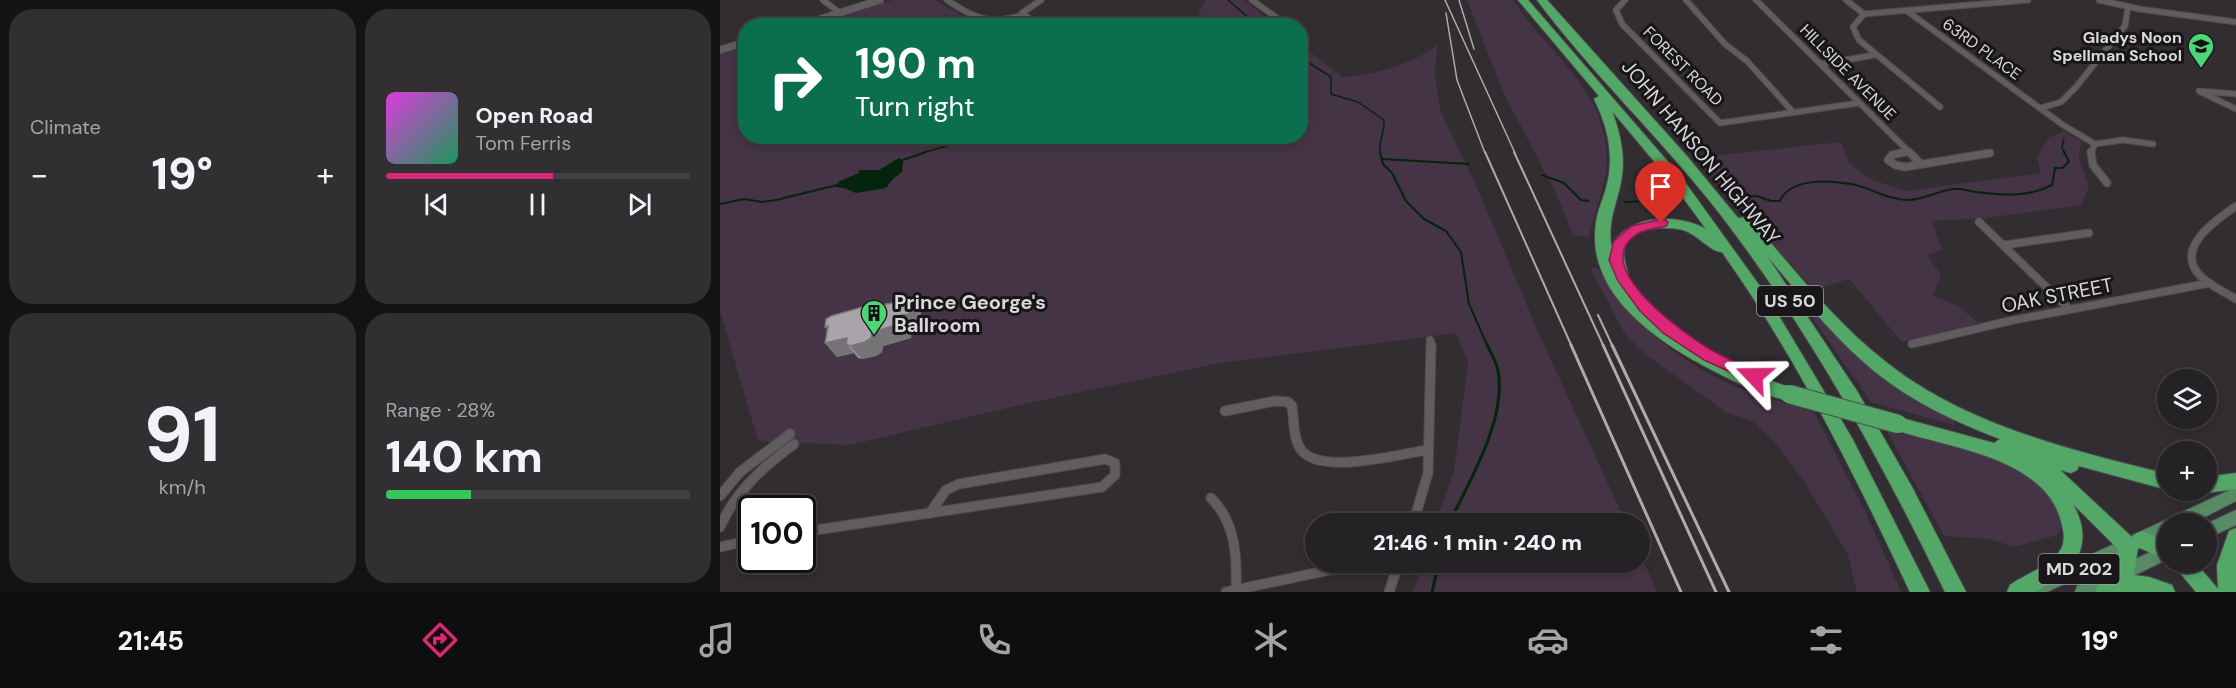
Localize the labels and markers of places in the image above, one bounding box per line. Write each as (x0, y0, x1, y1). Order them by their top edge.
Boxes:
place label: Gladys Noon Spellman School (2053, 27, 2182, 66)
school or university icon: Gladys Noon Spellman School (2186, 31, 2216, 69)
pin (1635, 161, 1686, 223)
place label: Prince George's Ballroom (894, 289, 1046, 338)
building icon: Prince George's Ballroom (859, 298, 889, 336)

